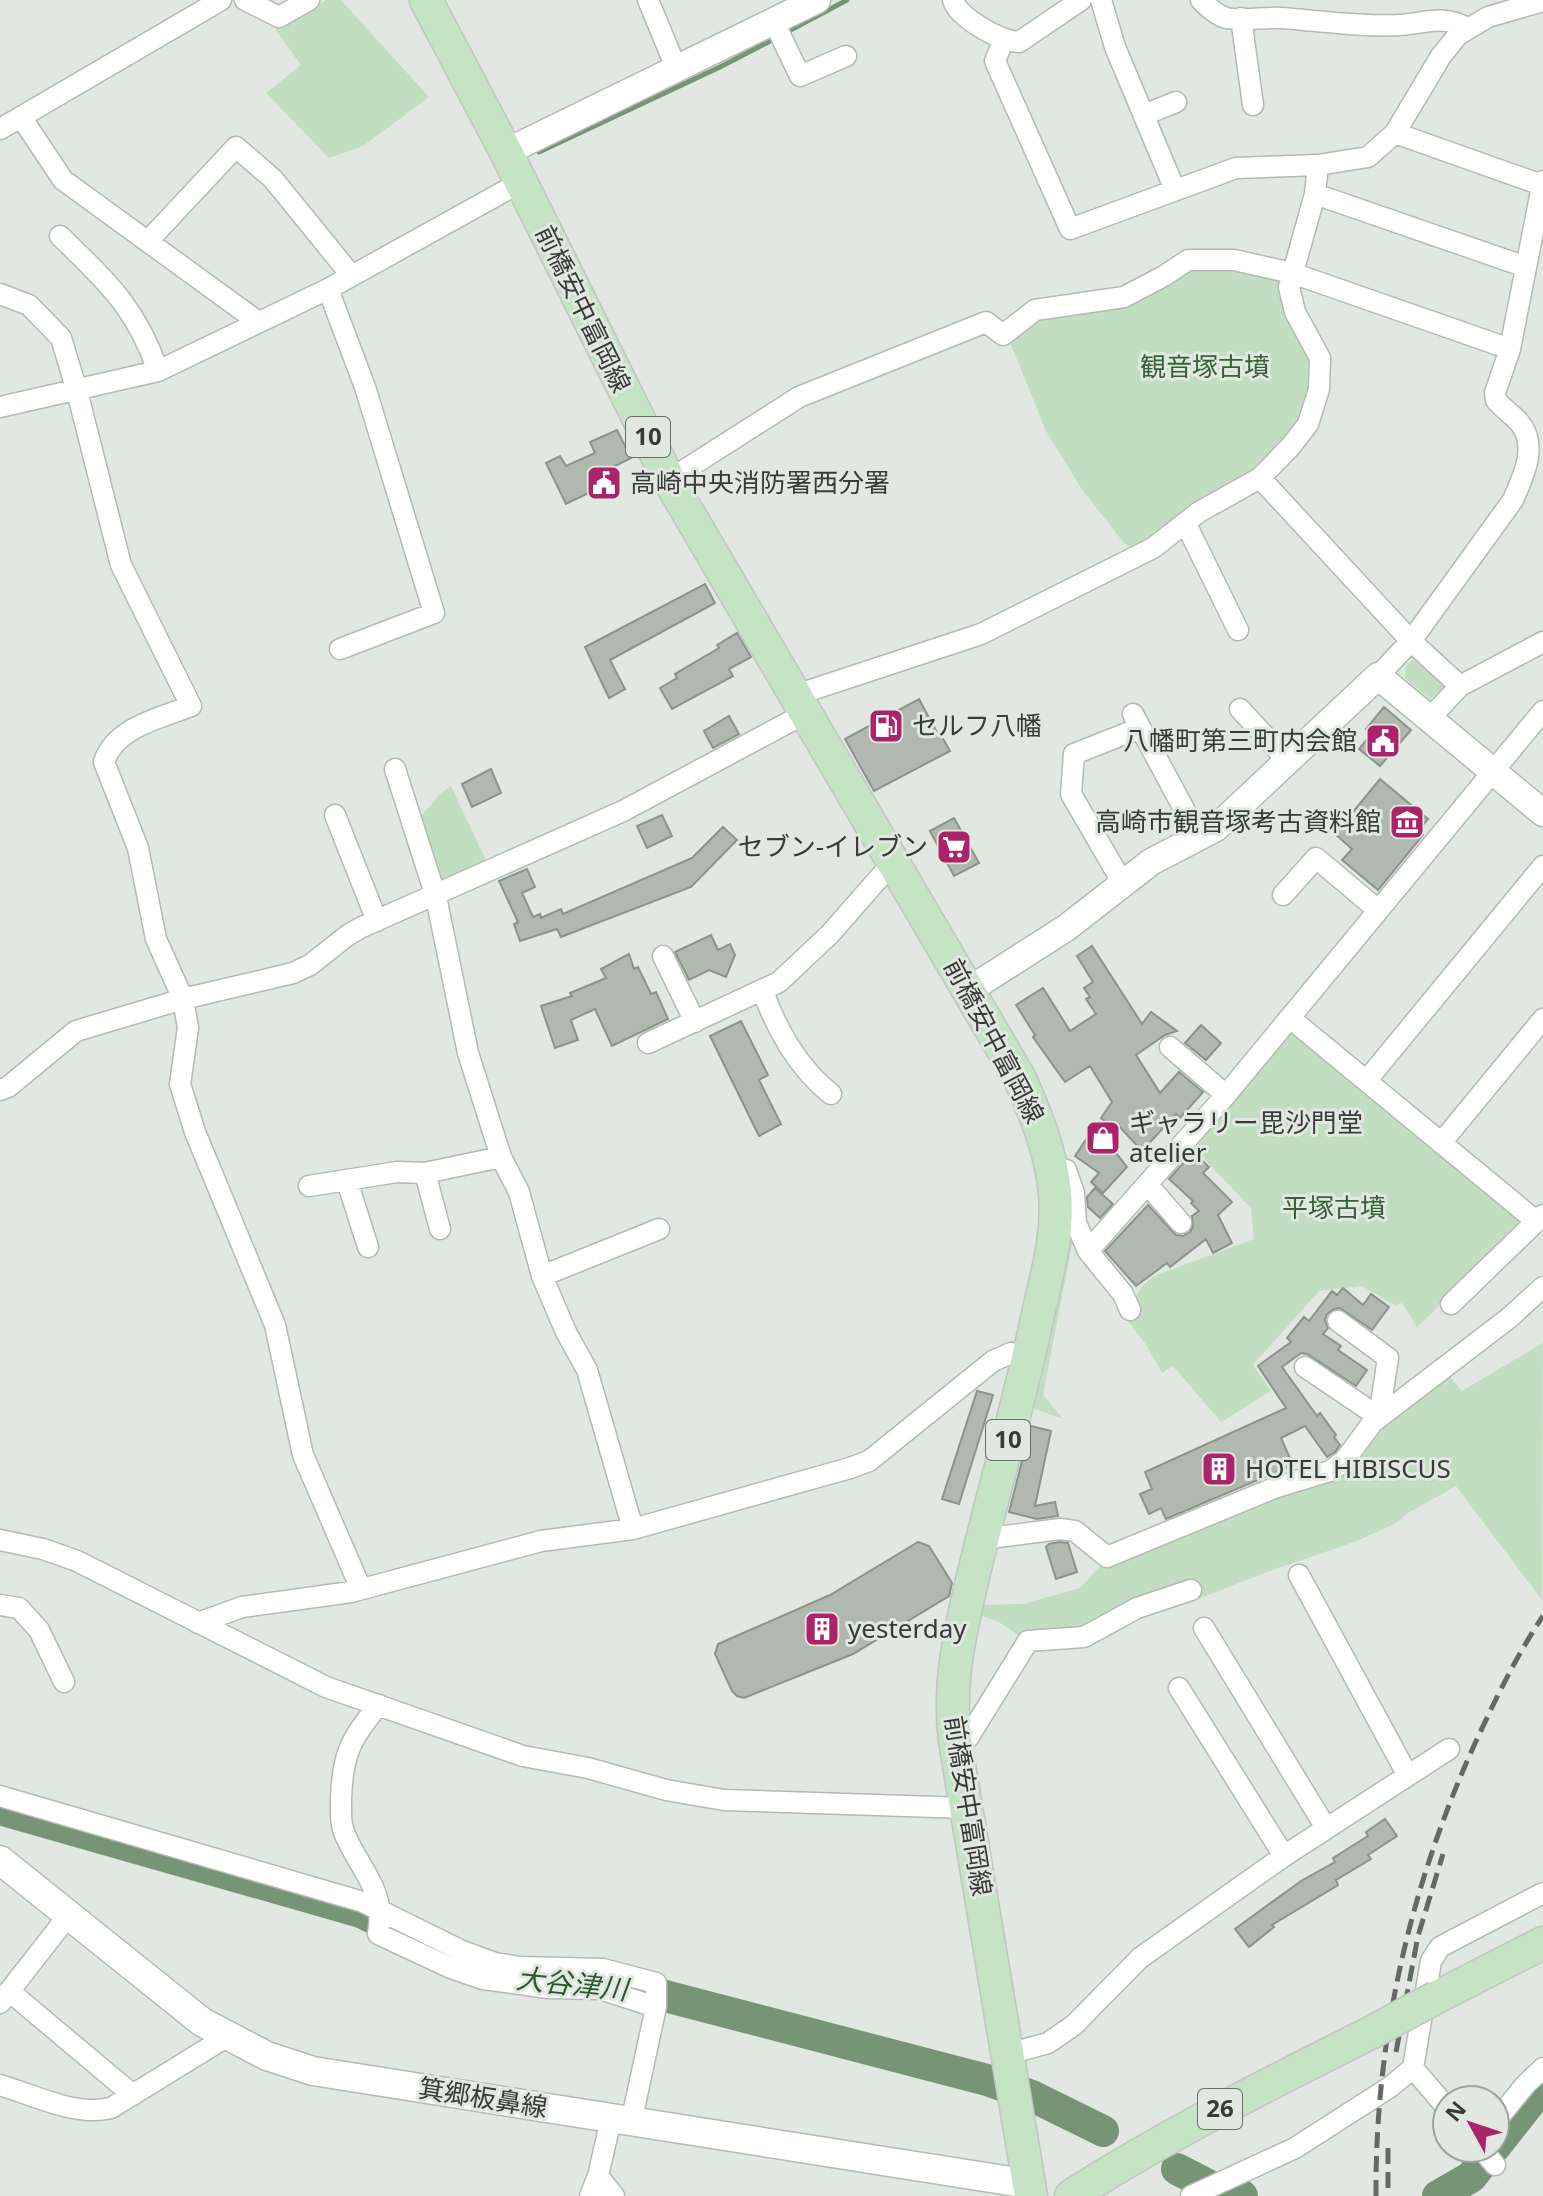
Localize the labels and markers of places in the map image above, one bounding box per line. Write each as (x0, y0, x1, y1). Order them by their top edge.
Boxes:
public building icon: 高崎中央消防署西分署 (585, 464, 623, 502)
place label: 高崎中央消防署西分署 (630, 464, 890, 500)
fuel station icon: セルフ八幡 (867, 707, 905, 745)
place label: セルフ八幡 (912, 707, 1042, 743)
place label: 八幡町第三町内会館 (1123, 722, 1357, 758)
public building icon: 八幡町第三町内会館 (1364, 722, 1402, 760)
place label: 高崎市観音塚考古資料館 (1095, 803, 1381, 839)
museum icon: 高崎市観音塚考古資料館 (1388, 803, 1426, 841)
place label: セブン-イレブン (738, 828, 928, 864)
supermarket icon: セブン-イレブン (935, 828, 973, 866)
place label: ギャラリー毘沙門堂 atelier (1129, 1104, 1363, 1170)
shop icon: ギャラリー毘沙門堂 atelier (1084, 1119, 1122, 1157)
building icon: HOTEL HIBISCUS (1200, 1450, 1238, 1488)
place label: HOTEL HIBISCUS (1245, 1450, 1451, 1486)
building icon: yesterday (803, 1610, 841, 1648)
place label: yesterday (848, 1610, 967, 1646)

